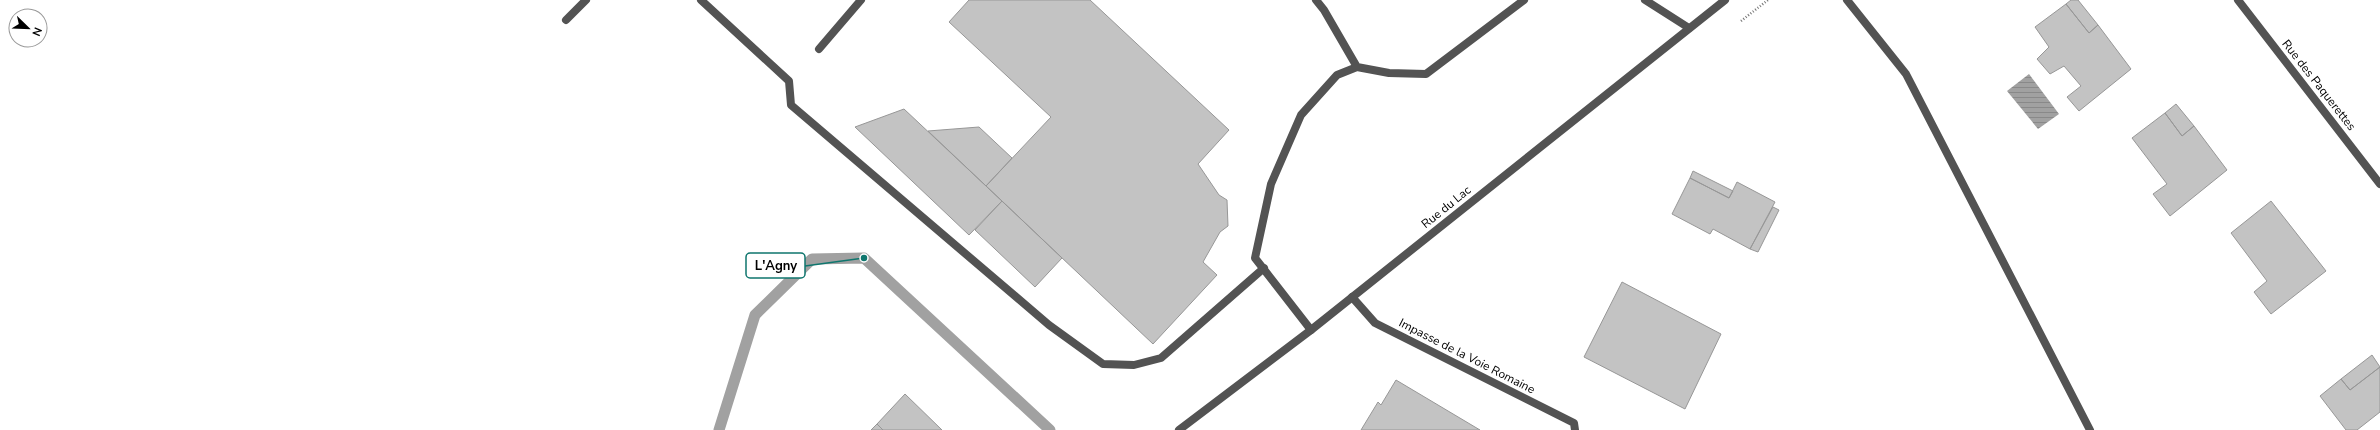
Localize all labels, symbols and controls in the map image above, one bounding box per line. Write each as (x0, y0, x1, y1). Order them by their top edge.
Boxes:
north arrow (8, 8, 48, 48)
text: N (28, 25, 45, 38)
street label: Rue des Paquerettes (2278, 36, 2360, 134)
street label: Rue du Lac (1418, 182, 1474, 232)
callout: L'Agny (746, 253, 805, 278)
text: L'Agny (755, 257, 797, 275)
street label: Impasse de la Voie Romaine (1396, 315, 1538, 397)

